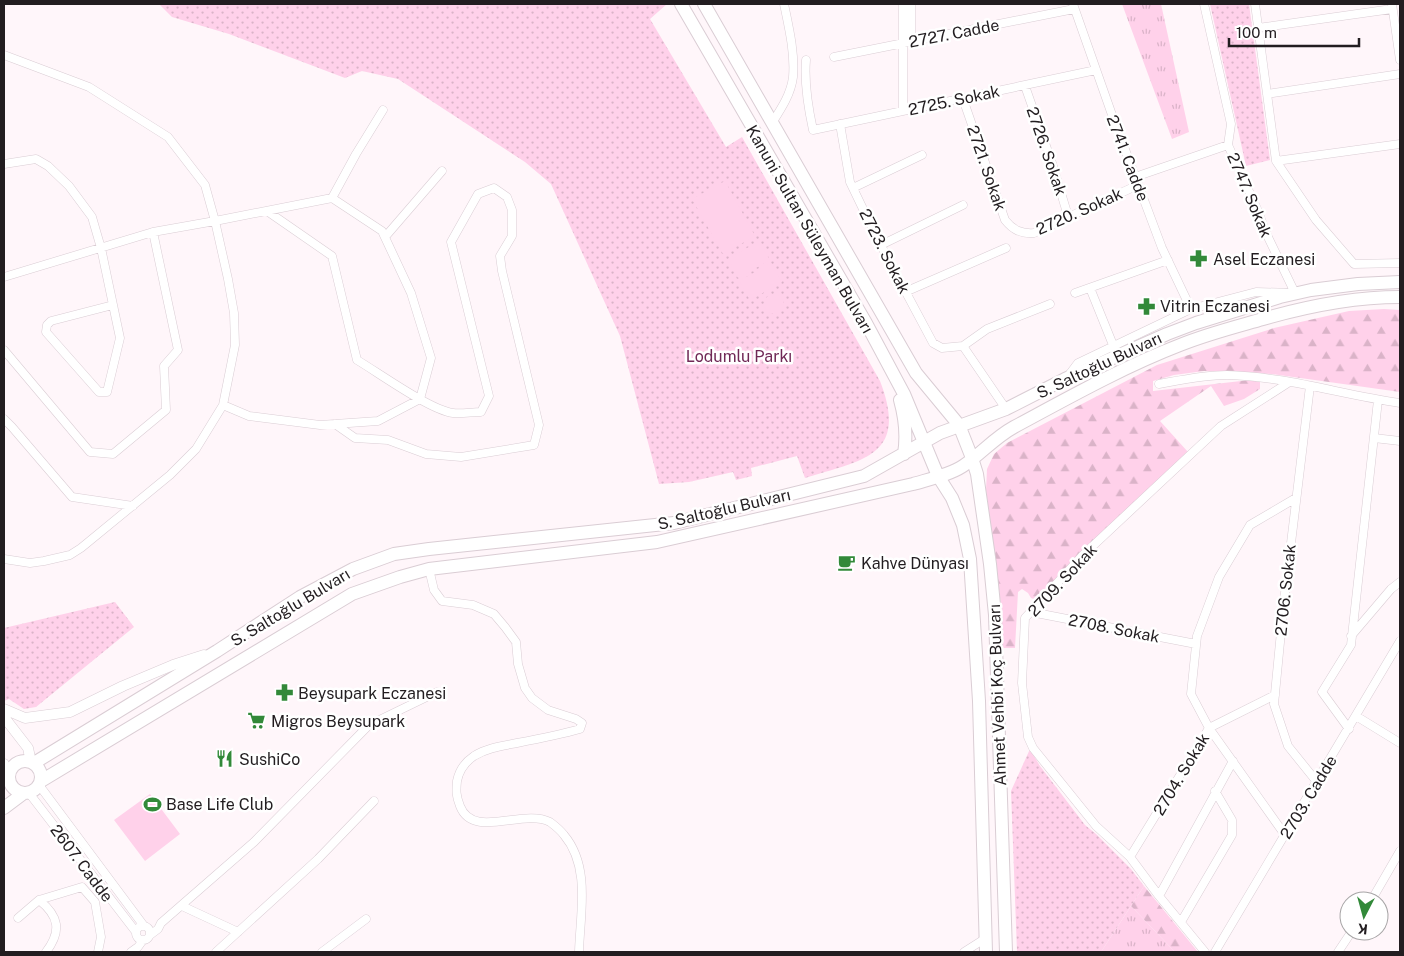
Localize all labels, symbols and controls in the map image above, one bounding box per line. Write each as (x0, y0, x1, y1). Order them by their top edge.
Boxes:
street label: 2727. Cadde (907, 15, 1001, 52)
scale bar (1229, 15, 1359, 47)
text: 100 m (1236, 24, 1277, 41)
street label: 2725. Sokak (907, 82, 1001, 119)
street label: 2726. Sokak (1022, 104, 1071, 198)
street label: 2741. Cadde (1102, 112, 1153, 204)
street label: Kanuni Sultan Süleyman Bulvarı (742, 122, 877, 337)
street label: 2721. Sokak (963, 123, 1010, 213)
street label: 2747. Sokak (1223, 150, 1276, 240)
street label: 2720. Sokak (1033, 184, 1125, 239)
street label: 2723. Sokak (855, 206, 914, 297)
pharmacy icon: Asel Eczanesi (1189, 249, 1209, 269)
place label: Asel Eczanesi (1213, 250, 1315, 269)
pharmacy icon: Vitrin Eczanesi (1136, 296, 1156, 316)
place label: Vitrin Eczanesi (1160, 297, 1270, 316)
street label: S. Saltoğlu Bulvarı (1034, 328, 1165, 403)
park label: Lodumlu Parkı (686, 347, 792, 366)
street label: S. Saltoğlu Bulvarı (656, 485, 792, 534)
street label: 2709. Sokak (1024, 540, 1101, 621)
street label: 2706. Sokak (1271, 543, 1300, 637)
cafe icon: Kahve Dünyası (837, 553, 857, 573)
place label: Kahve Dünyası (861, 554, 969, 573)
street label: S. Saltoğlu Bulvarı (227, 564, 353, 651)
street label: Ahmet Vehbi Koç Bulvarı (985, 604, 1010, 786)
street label: 2708. Sokak (1067, 610, 1161, 647)
pharmacy icon: Beysupark Eczanesi (274, 683, 294, 703)
place label: Beysupark Eczanesi (298, 684, 446, 703)
supermarket icon: Migros Beysupark (247, 711, 267, 731)
place label: Migros Beysupark (271, 712, 405, 731)
street label: 2704. Sokak (1149, 730, 1213, 819)
restaurant icon: SushiCo (215, 749, 235, 769)
place label: SushiCo (239, 750, 300, 769)
street label: 2703. Cadde (1276, 752, 1341, 842)
sports icon: Base Life Club (142, 794, 162, 814)
place label: Base Life Club (166, 795, 273, 814)
street label: 2607. Cadde (46, 821, 117, 906)
north arrow (1339, 891, 1389, 941)
text: K (1357, 920, 1368, 937)

